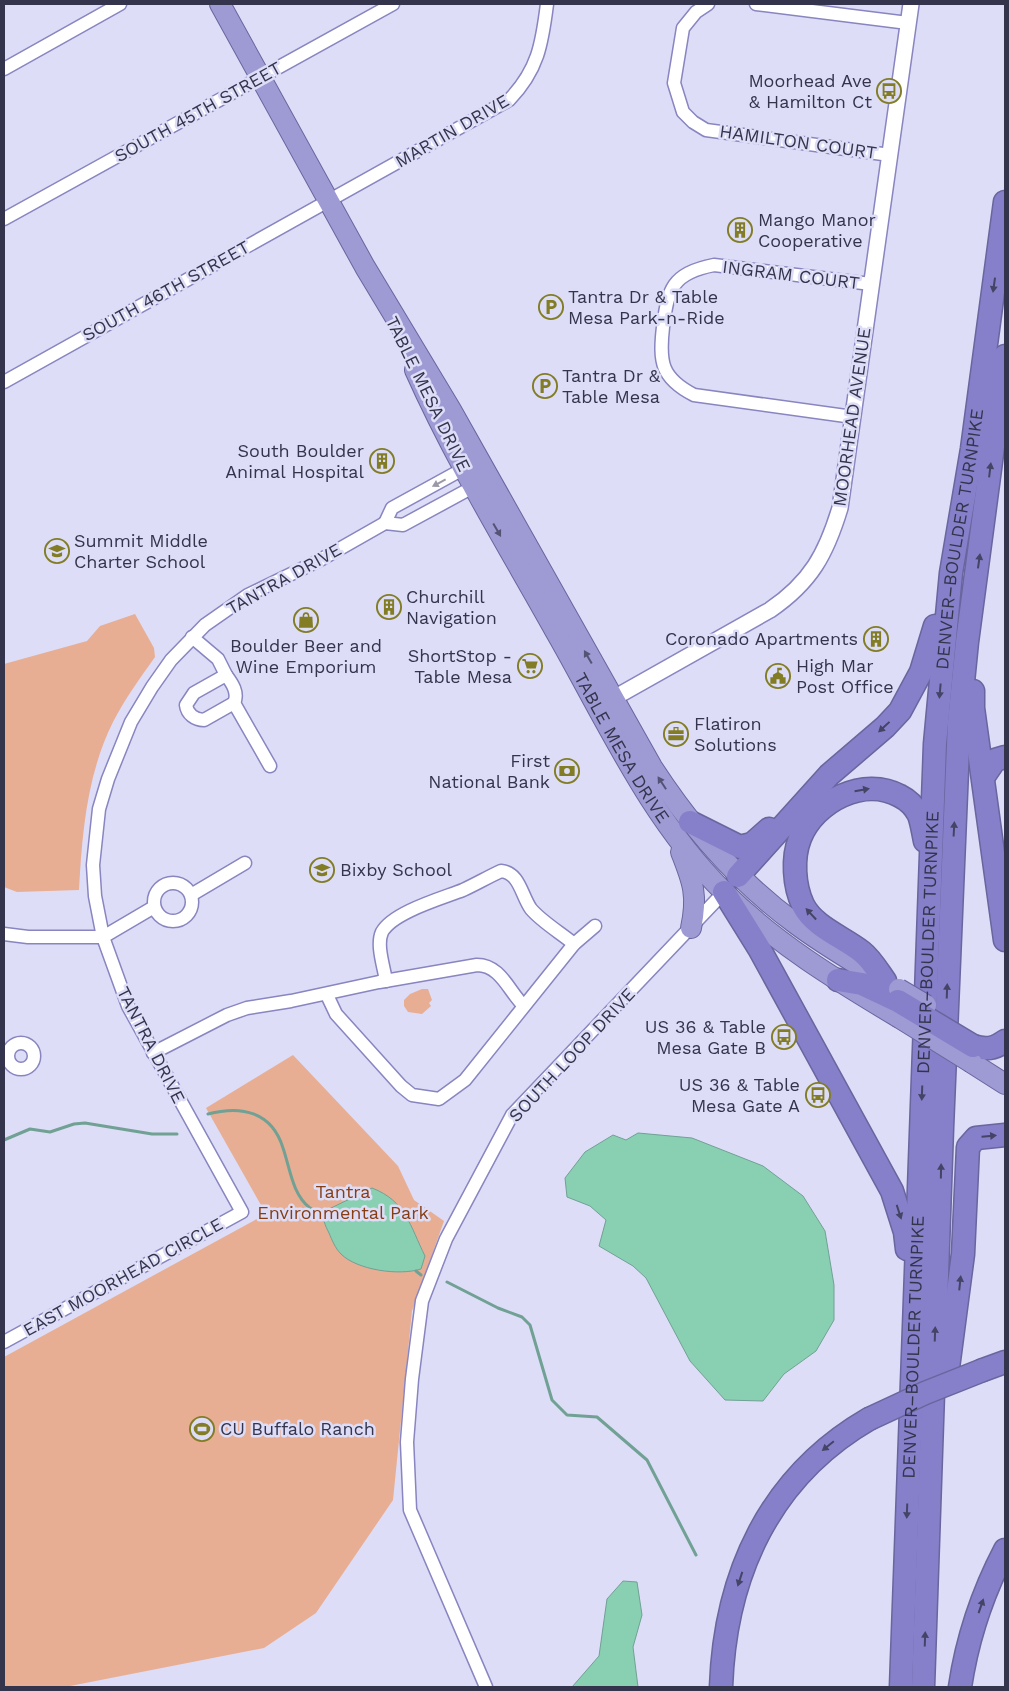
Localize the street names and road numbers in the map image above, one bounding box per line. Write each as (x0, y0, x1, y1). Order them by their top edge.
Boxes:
street label: SOUTH 45TH STREET (111, 57, 285, 166)
street label: MARTIN DRIVE (391, 90, 512, 172)
street label: HAMILTON COURT (718, 120, 878, 163)
street label: SOUTH 46TH STREET (79, 236, 253, 345)
street label: INGRAM COURT (721, 256, 861, 293)
street label: TABLE MESA DRIVE (382, 313, 475, 475)
street label: MOORHEAD AVENUE (829, 326, 874, 508)
street label: DENVER–BOULDER TURNPIKE (931, 407, 987, 671)
street label: TANTRA DRIVE (223, 538, 345, 619)
street label: TABLE MESA DRIVE (570, 669, 674, 827)
street label: DENVER–BOULDER TURNPIKE (912, 810, 943, 1074)
street label: TANTRA DRIVE (113, 983, 190, 1107)
street label: SOUTH LOOP DRIVE (504, 983, 639, 1126)
street label: EAST MOORHEAD CIRCLE (19, 1213, 226, 1340)
street label: DENVER–BOULDER TURNPIKE (898, 1215, 928, 1479)

